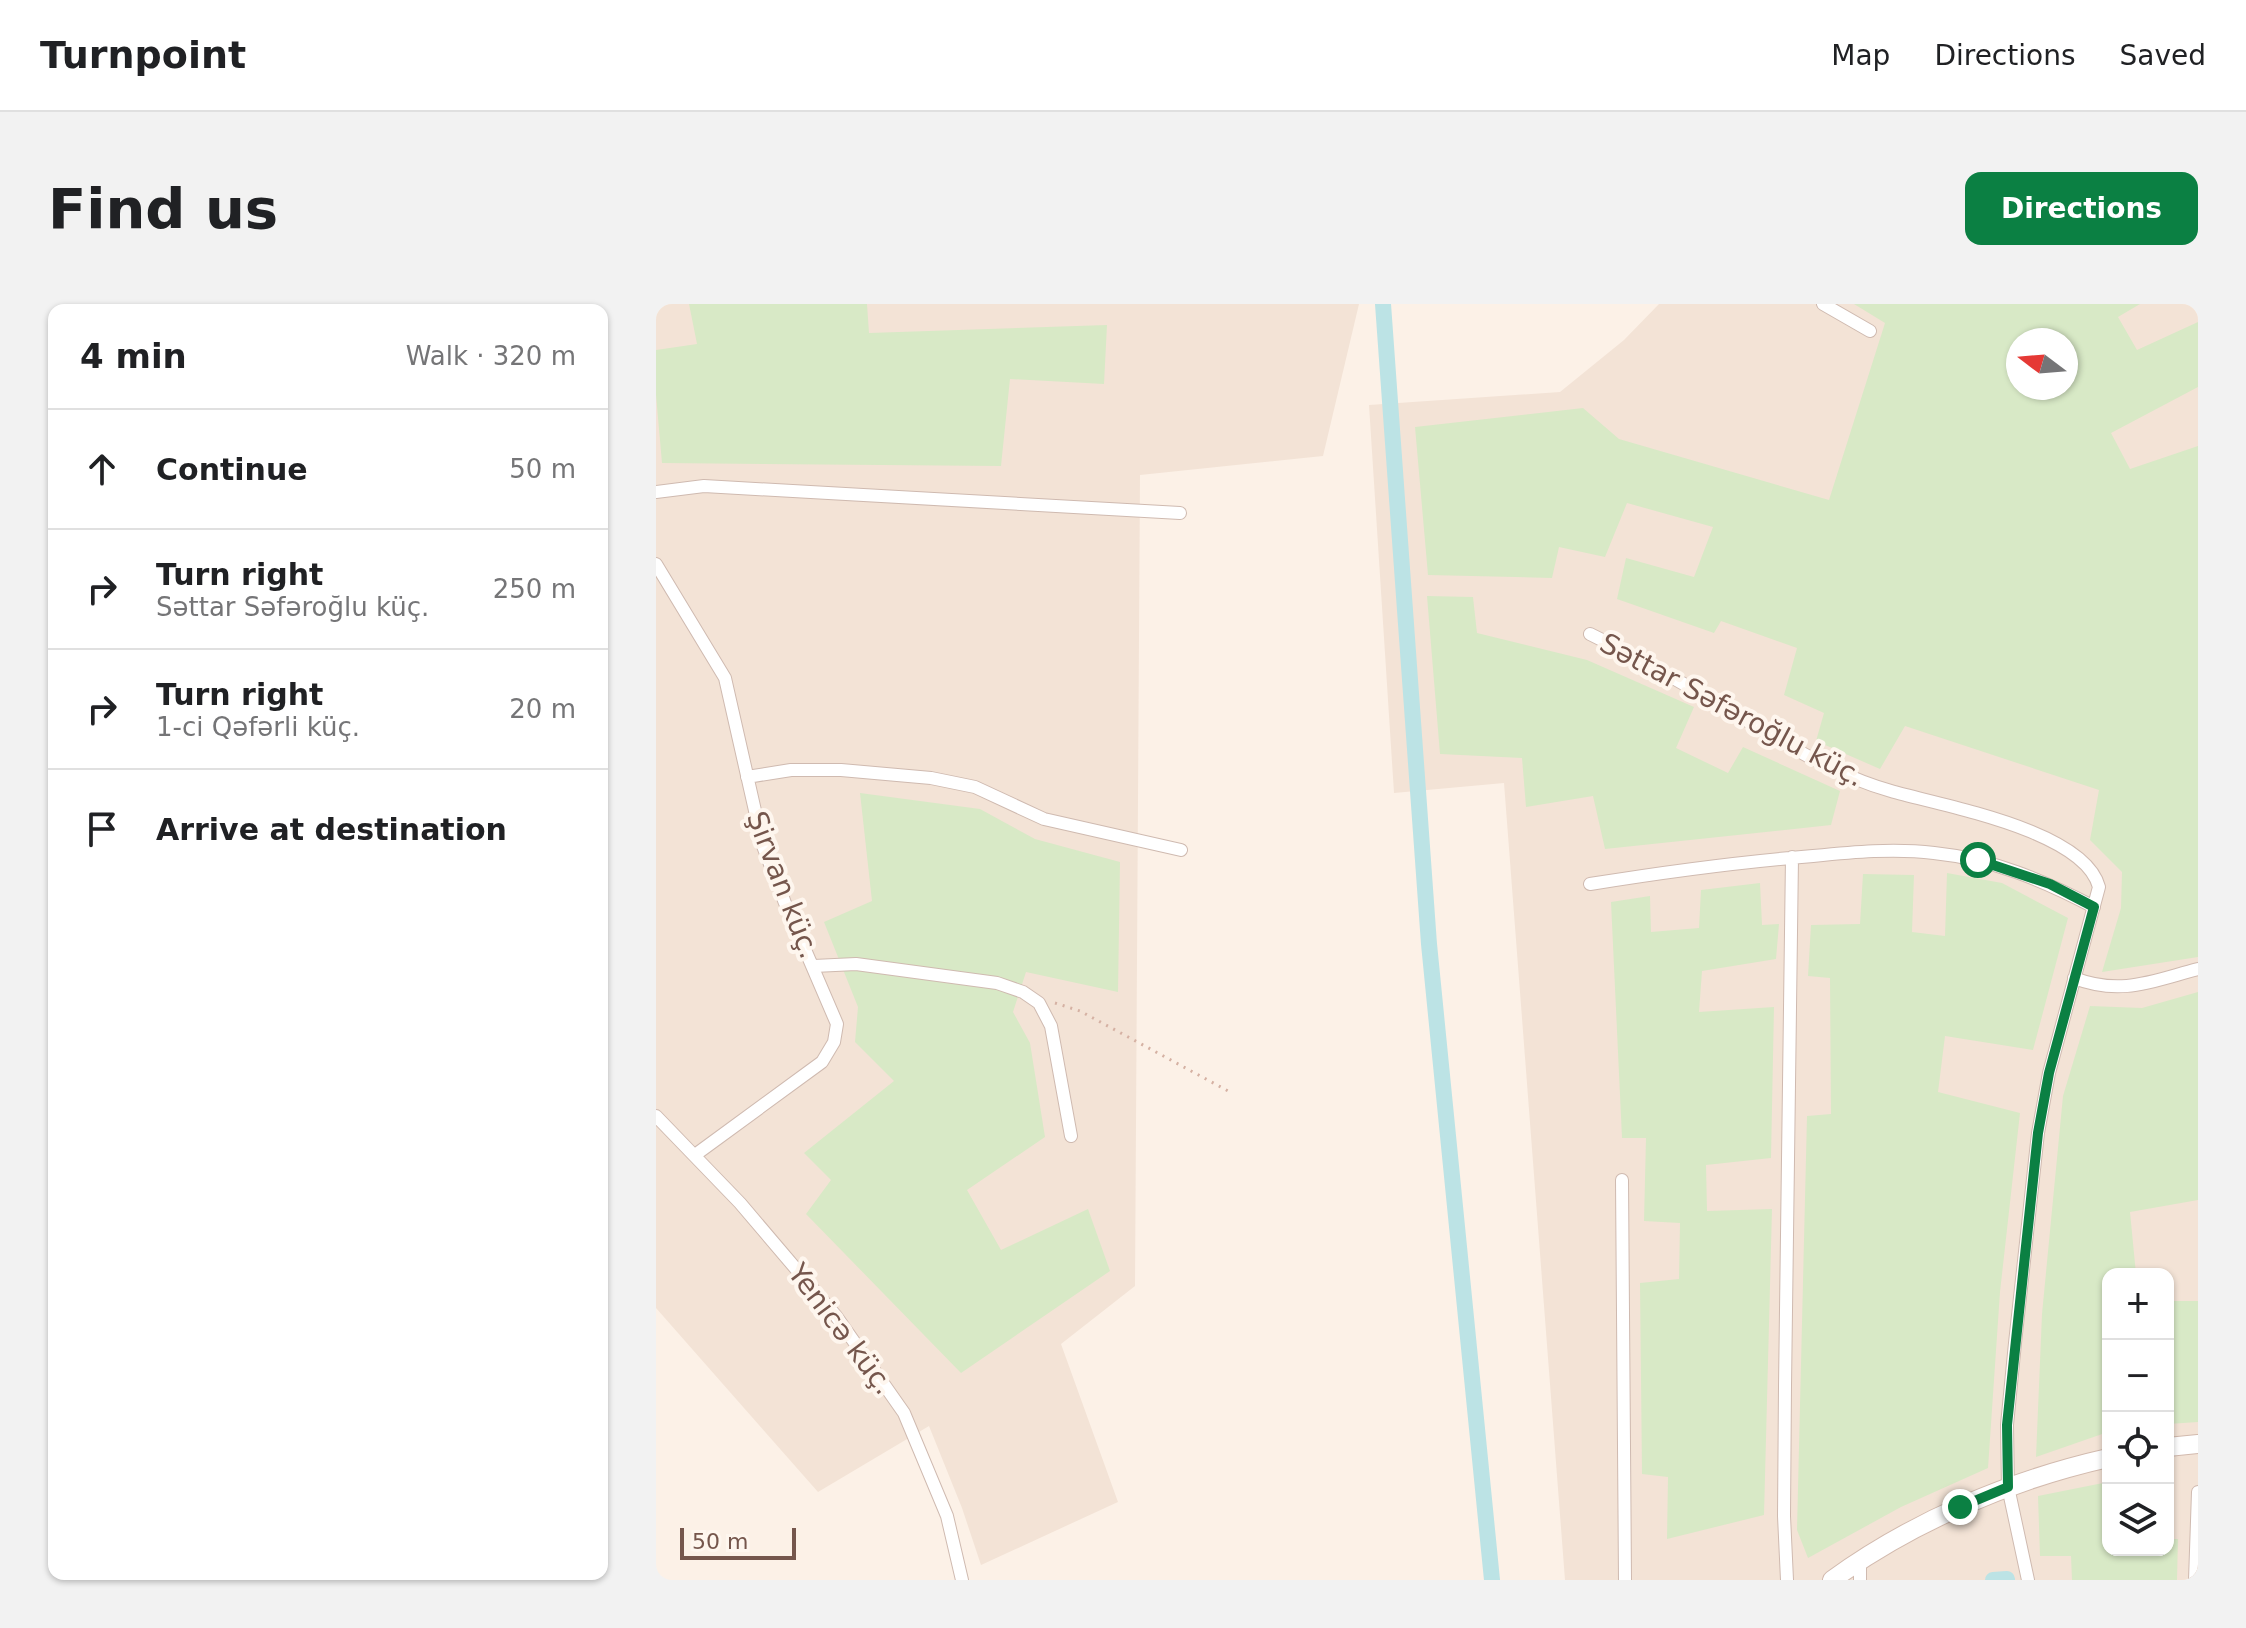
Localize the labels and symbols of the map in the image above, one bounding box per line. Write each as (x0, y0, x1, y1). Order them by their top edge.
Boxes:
north arrow (2006, 328, 2078, 400)
street label: Səttar Səfəroğlu küç. (1594, 626, 1870, 794)
street label: Şirvan küç. (740, 807, 826, 963)
route start (1960, 842, 1996, 878)
street label: Yenicə küç. (781, 1256, 901, 1401)
route end (1942, 1489, 1978, 1525)
scale bar (680, 1524, 796, 1560)

